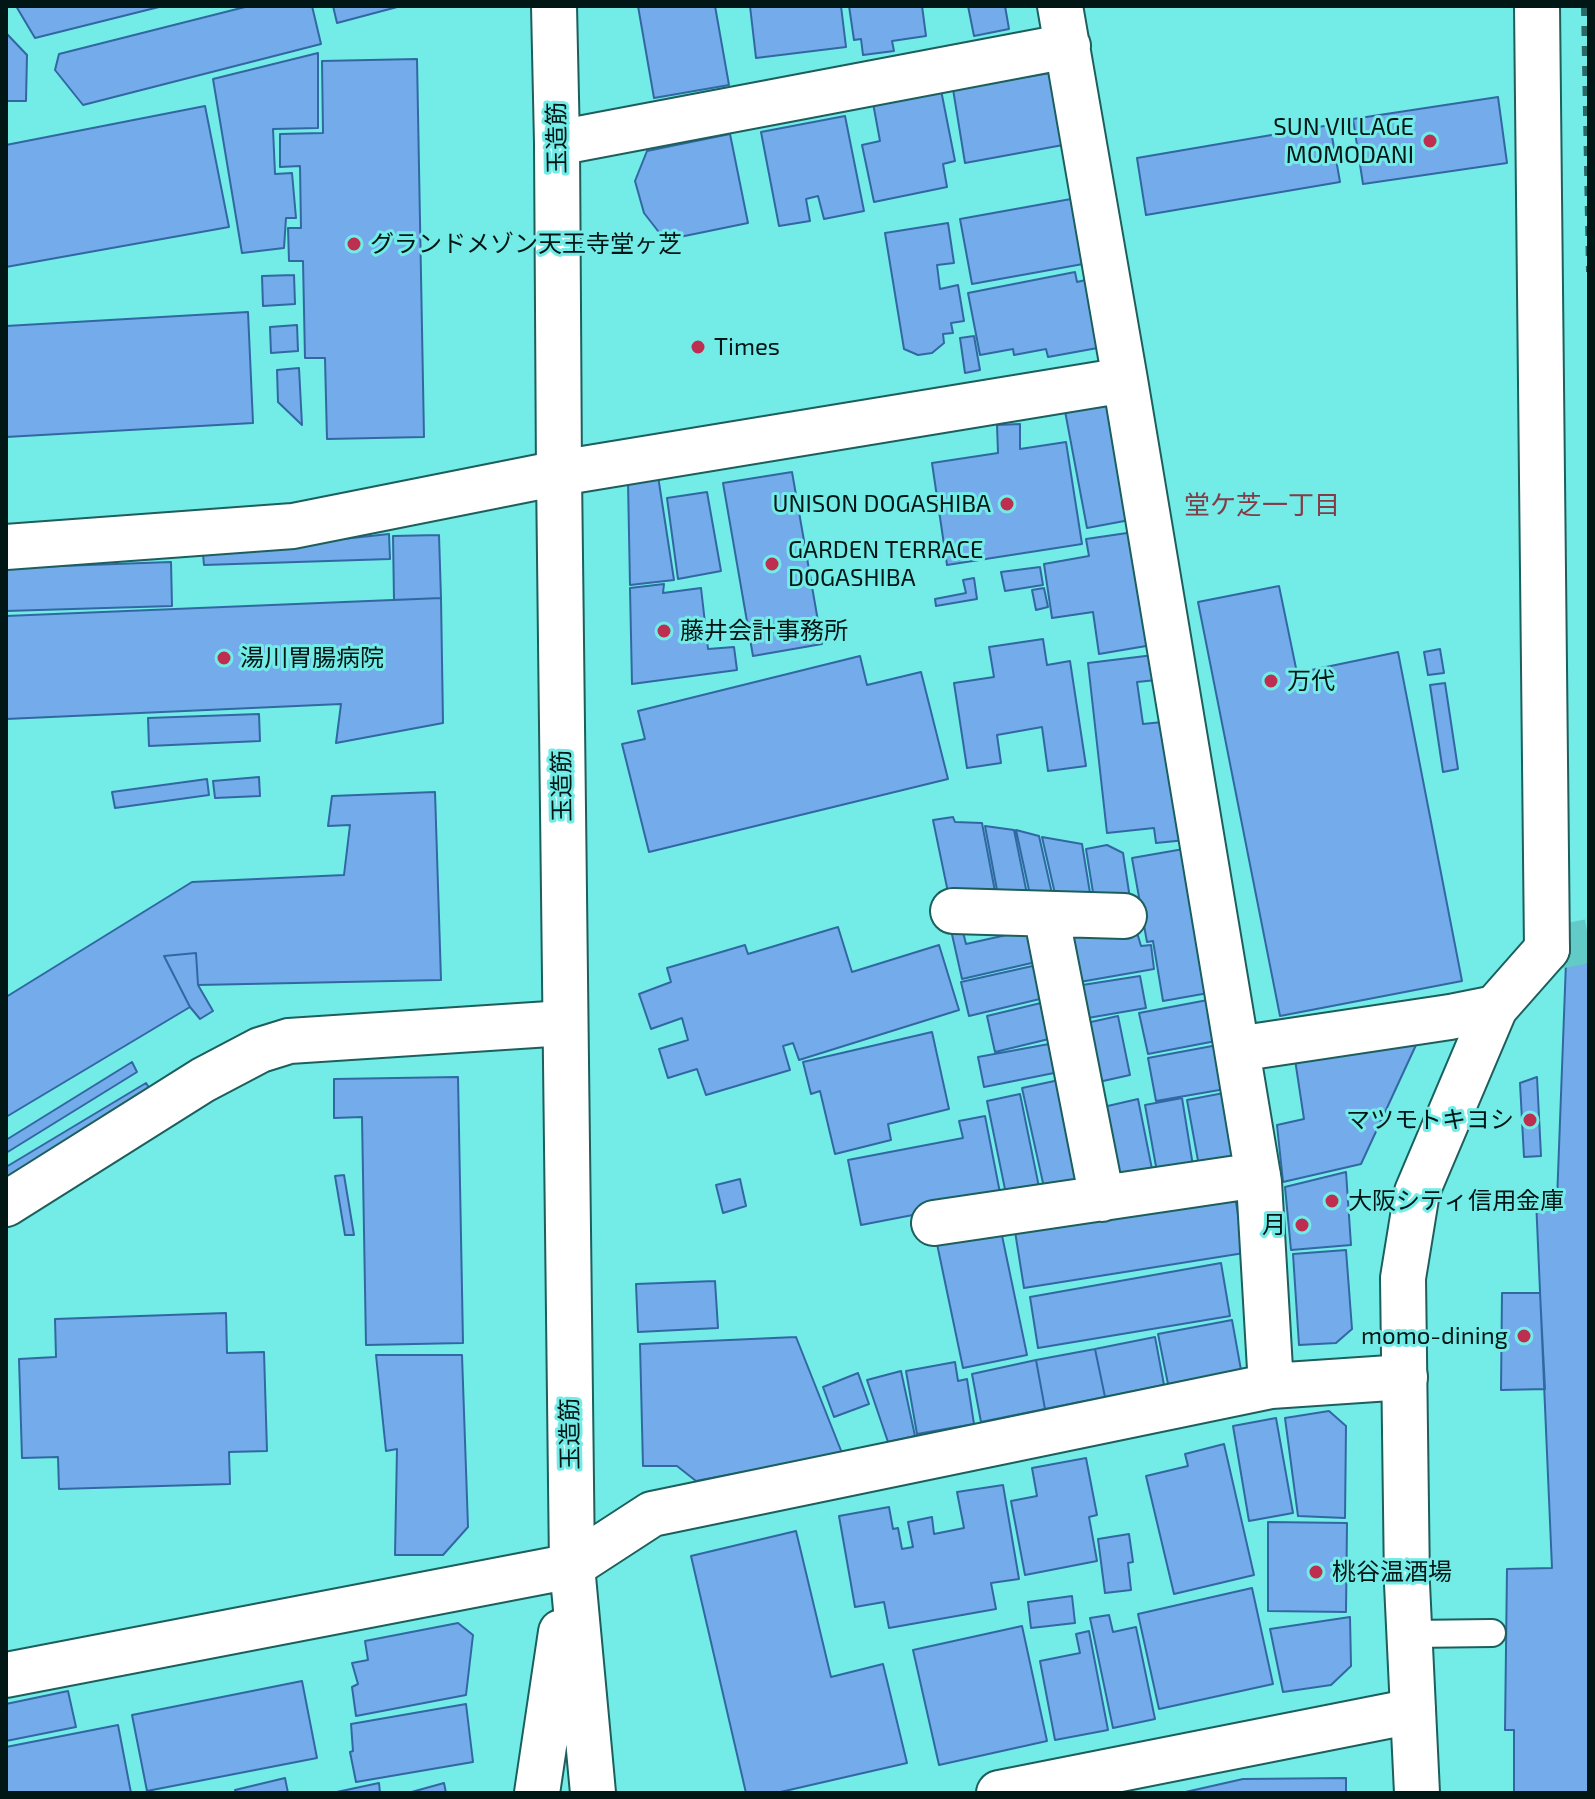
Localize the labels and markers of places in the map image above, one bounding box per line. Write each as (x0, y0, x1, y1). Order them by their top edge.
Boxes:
place label: SUN VILLAGE MOMODANI (1273, 113, 1414, 169)
marker: SUN VILLAGE MOMODANI (1421, 132, 1439, 150)
place label: グランドメゾン天王寺堂ヶ芝 (370, 230, 682, 258)
marker: グランドメゾン天王寺堂ヶ芝 (345, 235, 363, 253)
place label: Times (714, 333, 780, 361)
marker: Times (689, 338, 707, 356)
place label: UNISON DOGASHIBA (772, 490, 991, 518)
marker: UNISON DOGASHIBA (998, 495, 1016, 513)
place label: GARDEN TERRACE DOGASHIBA (788, 536, 983, 592)
marker: GARDEN TERRACE DOGASHIBA (763, 555, 781, 573)
place label: 藤井会計事務所 (680, 617, 848, 645)
marker: 藤井会計事務所 (655, 622, 673, 640)
place label: 湯川胃腸病院 (240, 644, 384, 672)
marker: 湯川胃腸病院 (215, 649, 233, 667)
place label: 万代 (1287, 667, 1335, 695)
marker: 万代 (1262, 672, 1280, 690)
place label: マツモトキヨシ (1346, 1106, 1514, 1134)
marker: マツモトキヨシ (1521, 1111, 1539, 1129)
place label: 大阪シティ信用金庫 (1348, 1187, 1564, 1215)
marker: 大阪シティ信用金庫 (1323, 1192, 1341, 1210)
place label: 月 (1262, 1211, 1286, 1239)
marker: 月 (1293, 1216, 1311, 1234)
place label: momo-dining (1361, 1322, 1508, 1350)
marker: momo-dining (1515, 1327, 1533, 1345)
place label: 桃谷温酒場 (1332, 1558, 1452, 1586)
marker: 桃谷温酒場 (1307, 1563, 1325, 1581)

